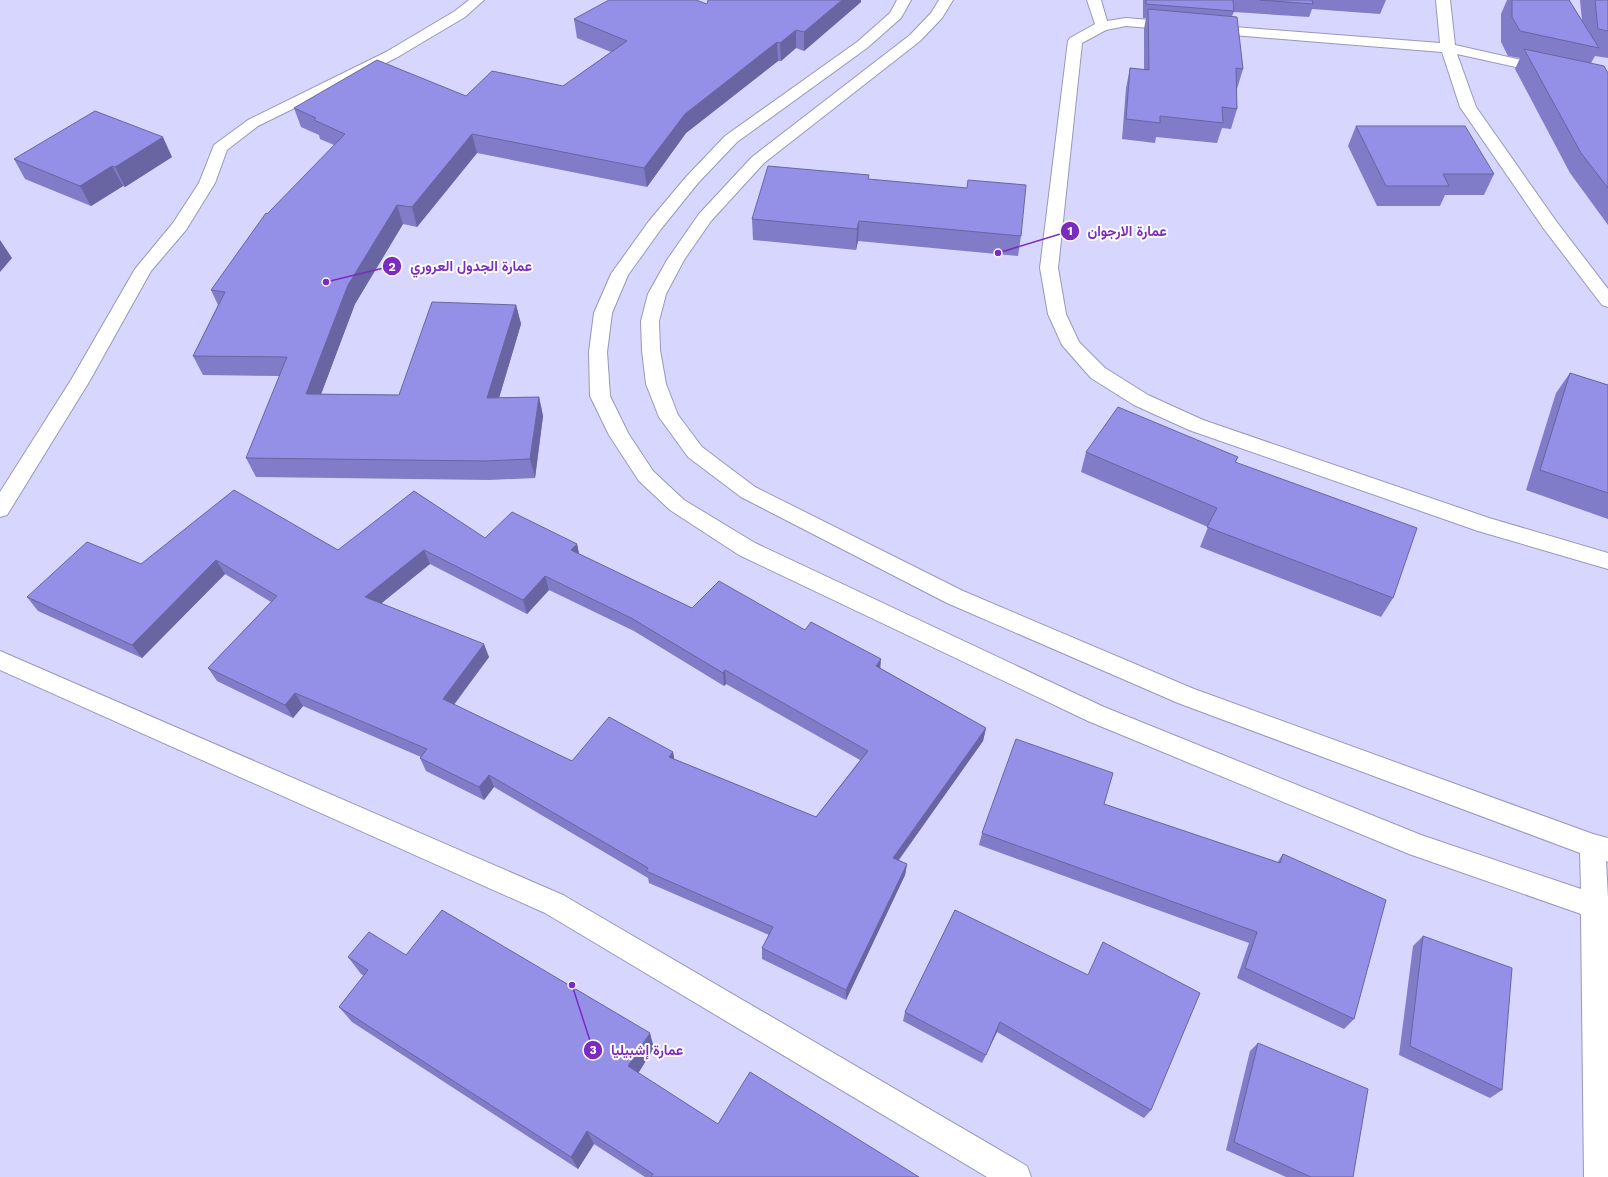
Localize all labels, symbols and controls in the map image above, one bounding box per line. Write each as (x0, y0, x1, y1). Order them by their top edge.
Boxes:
callout: عمارة الارجوان (1060, 218, 1175, 244)
text: عمارة الارجوان (1087, 223, 1167, 240)
text: 1 (1067, 224, 1073, 238)
callout: عمارة الجدول العروري (382, 253, 539, 279)
text: عمارة الجدول العروري (410, 258, 532, 278)
text: 2 (388, 260, 396, 274)
callout: عمارة إشبيليا (583, 1037, 691, 1063)
text: عمارة إشبيليا (611, 1042, 683, 1060)
text: 3 (589, 1043, 597, 1057)

